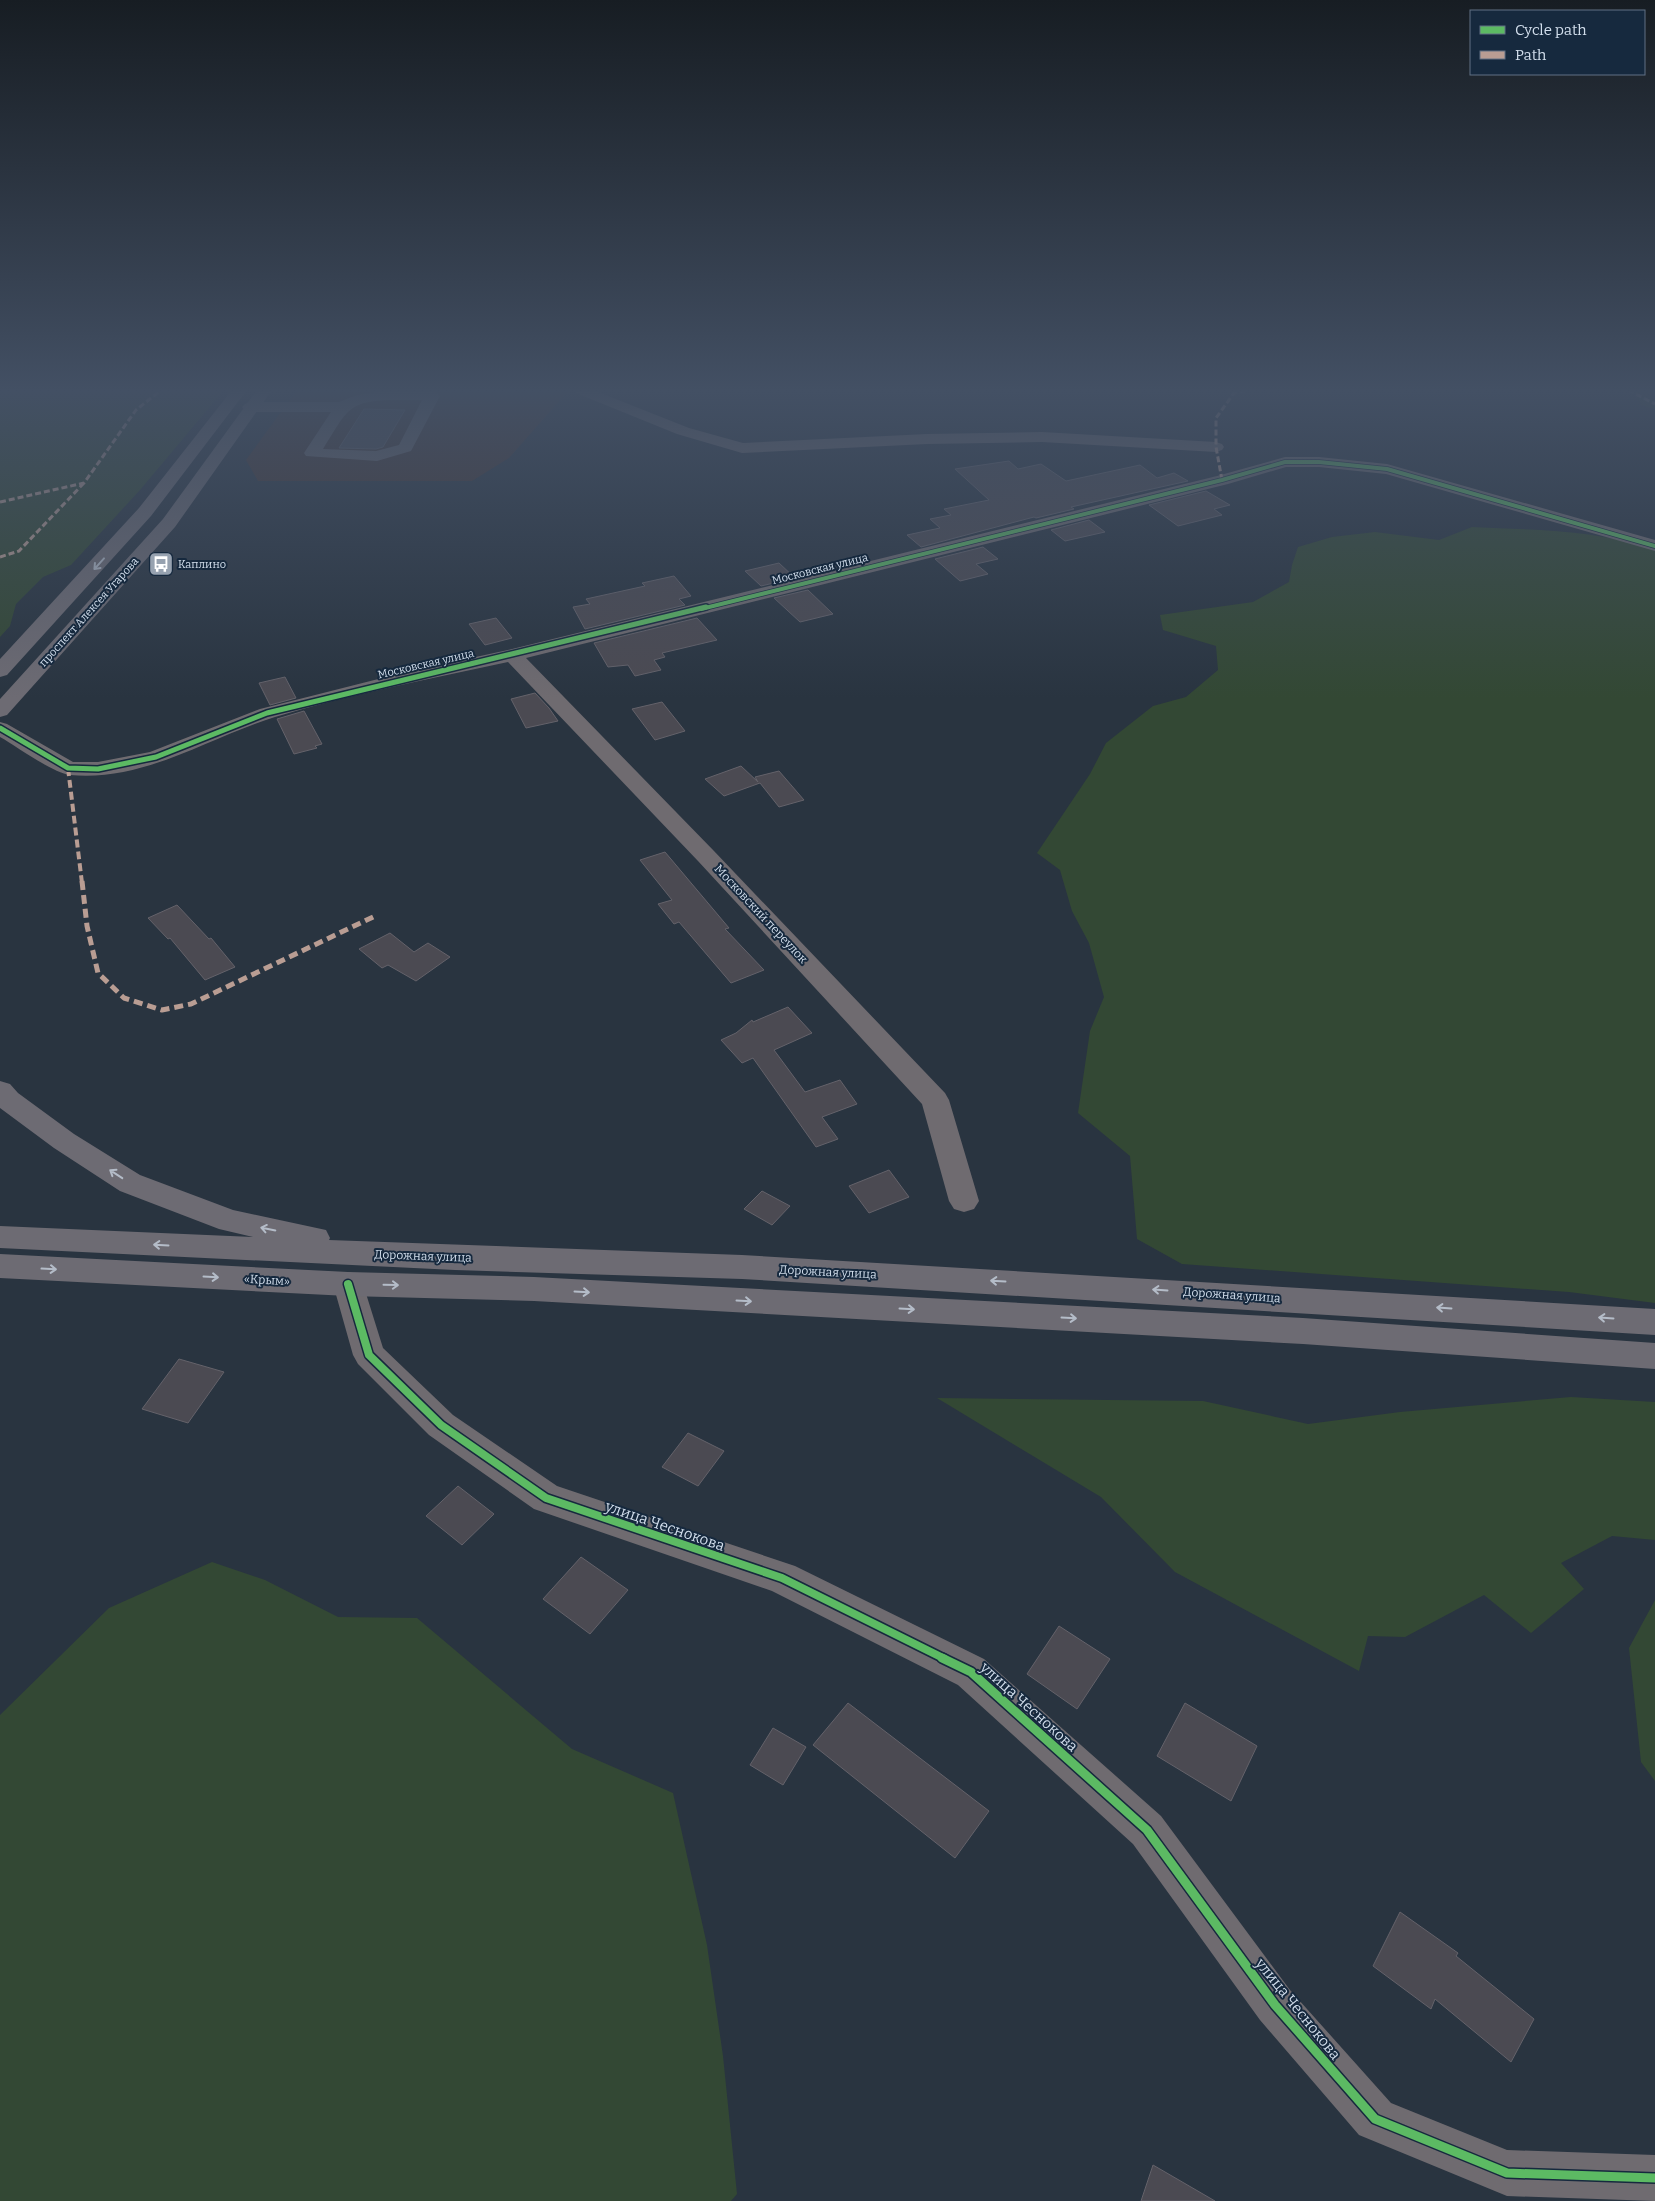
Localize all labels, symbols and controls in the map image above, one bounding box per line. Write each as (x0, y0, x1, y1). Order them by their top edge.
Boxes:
legend (1470, 10, 1645, 75)
text: Cycle path (1515, 21, 1587, 39)
text: Path (1515, 46, 1547, 64)
bus stop icon: Каплино (148, 551, 174, 577)
street label: Московская улица (771, 551, 869, 587)
street label: проспект Алексея Угарова (37, 555, 141, 669)
one-way arrow (93, 557, 105, 570)
place label: Каплино (178, 558, 226, 571)
street label: Московская улица (377, 647, 475, 681)
street label: Московский переулок (712, 862, 810, 966)
one-way arrow (110, 1169, 124, 1179)
one-way arrow (261, 1223, 277, 1233)
one-way arrow (154, 1240, 170, 1249)
street label: Дорожная улица (374, 1247, 472, 1265)
street label: Дорожная улица (779, 1262, 877, 1282)
one-way arrow (40, 1264, 56, 1273)
street label: «Крым» (244, 1272, 290, 1288)
one-way arrow (203, 1273, 219, 1282)
one-way arrow (990, 1276, 1006, 1286)
one-way arrow (383, 1281, 399, 1290)
street label: Дорожная улица (1183, 1285, 1282, 1305)
one-way arrow (1152, 1286, 1168, 1295)
one-way arrow (574, 1287, 590, 1296)
one-way arrow (736, 1296, 752, 1305)
one-way arrow (1436, 1304, 1452, 1313)
one-way arrow (898, 1305, 914, 1314)
one-way arrow (1061, 1314, 1077, 1323)
one-way arrow (1599, 1314, 1615, 1323)
street label: улица Чеснокова (602, 1497, 727, 1555)
street label: улица Чеснокова (976, 1658, 1082, 1756)
street label: улица Чеснокова (1251, 1954, 1344, 2063)

